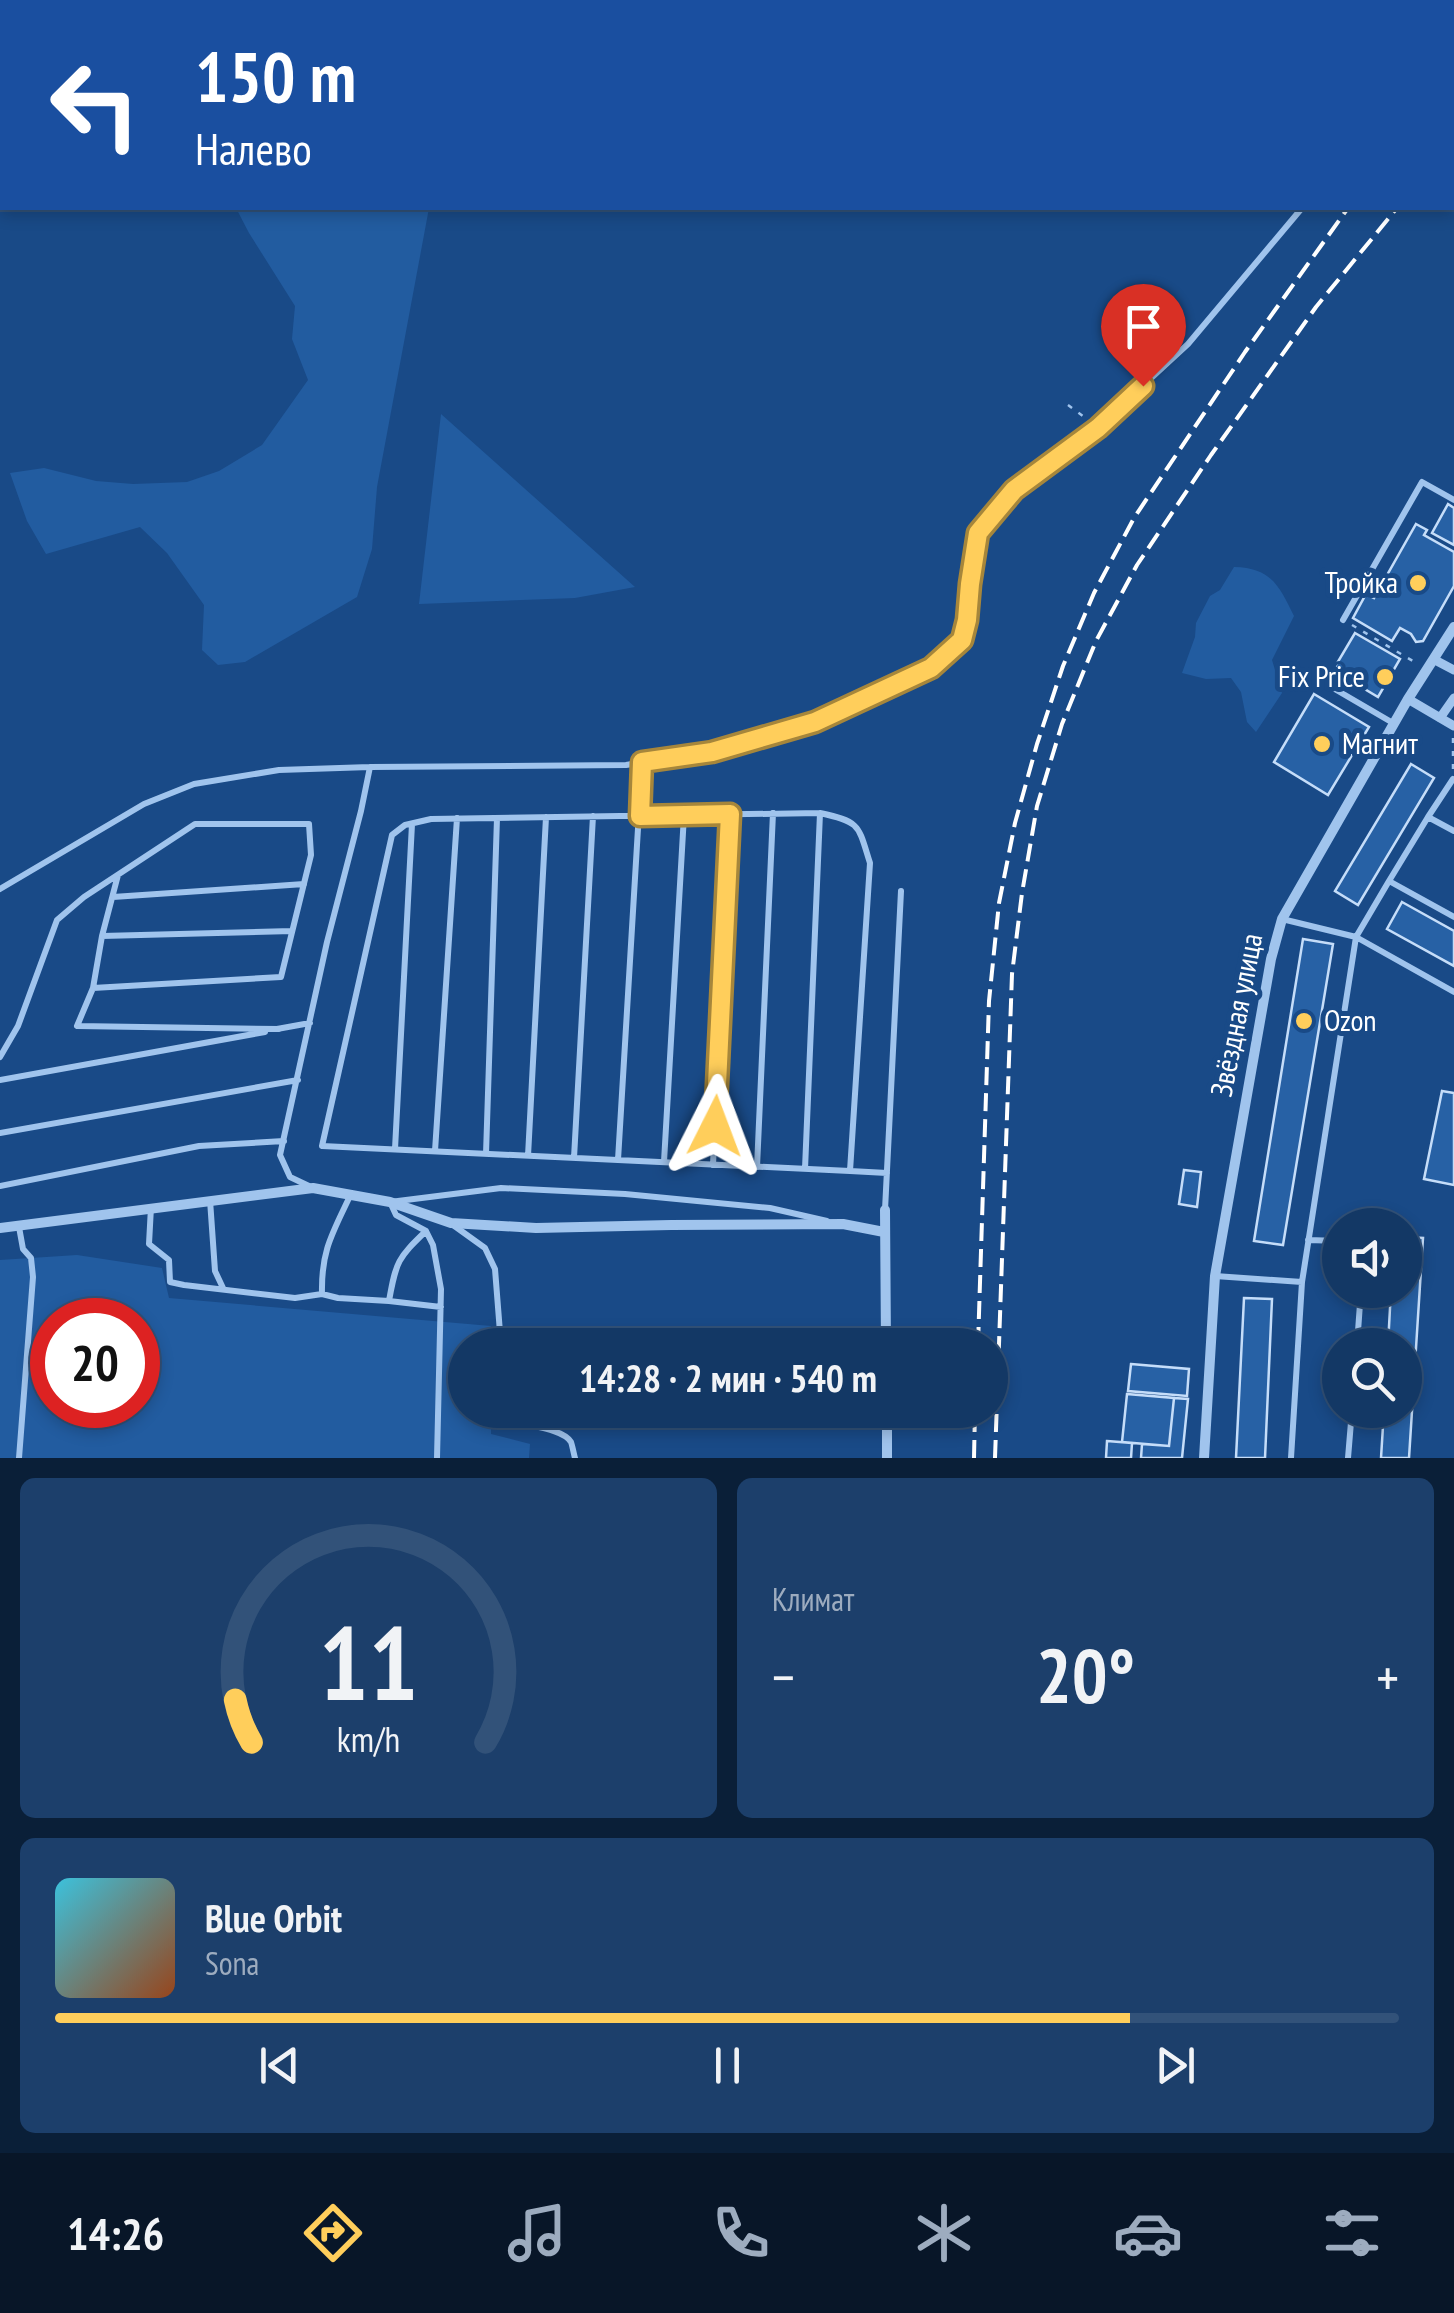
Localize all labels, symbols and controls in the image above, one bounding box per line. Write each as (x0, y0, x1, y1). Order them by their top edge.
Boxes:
text: 150 m (195, 31, 356, 121)
icon: left (30, 40, 160, 170)
text: Налево (195, 119, 312, 177)
pin (1101, 284, 1186, 387)
icon: arrive (1116, 299, 1171, 354)
place label: Тройка (1325, 562, 1398, 601)
marker: Тройка (1407, 572, 1429, 594)
place label: Fix Price (1278, 656, 1365, 695)
marker: Fix Price (1374, 666, 1396, 688)
place label: Магнит (1342, 723, 1418, 762)
marker: Магнит (1311, 733, 1333, 755)
street label: Звёздная улица (1201, 930, 1270, 1100)
place label: Ozon (1324, 1000, 1377, 1039)
marker: Ozon (1293, 1010, 1315, 1032)
position arrow (663, 1074, 767, 1178)
map controls (1322, 1208, 1422, 1428)
button: sound (1322, 1208, 1422, 1308)
speed limit sign: 20 (30, 1298, 160, 1428)
button: search (1322, 1328, 1422, 1428)
text: 14:28 · 2 мин · 540 m (579, 1353, 877, 1402)
text: Климат (772, 1578, 854, 1620)
text: 11 (319, 1594, 418, 1729)
text: 20° (1036, 1627, 1135, 1724)
text: − (772, 1641, 795, 1712)
text: + (1376, 1641, 1399, 1712)
text: km/h (337, 1716, 400, 1762)
text: Blue Orbit (205, 1893, 342, 1942)
text: Sona (205, 1942, 259, 1984)
icon: previous (252, 2038, 307, 2093)
icon: pause (700, 2038, 755, 2093)
icon: next (1148, 2038, 1203, 2093)
icon: directions (298, 2198, 368, 2268)
icon: music (502, 2198, 572, 2268)
icon: phone (706, 2198, 776, 2268)
icon: climate (909, 2198, 979, 2268)
icon: car (1113, 2198, 1183, 2268)
icon: filters (1317, 2198, 1387, 2268)
text: 14:26 (67, 2204, 164, 2262)

